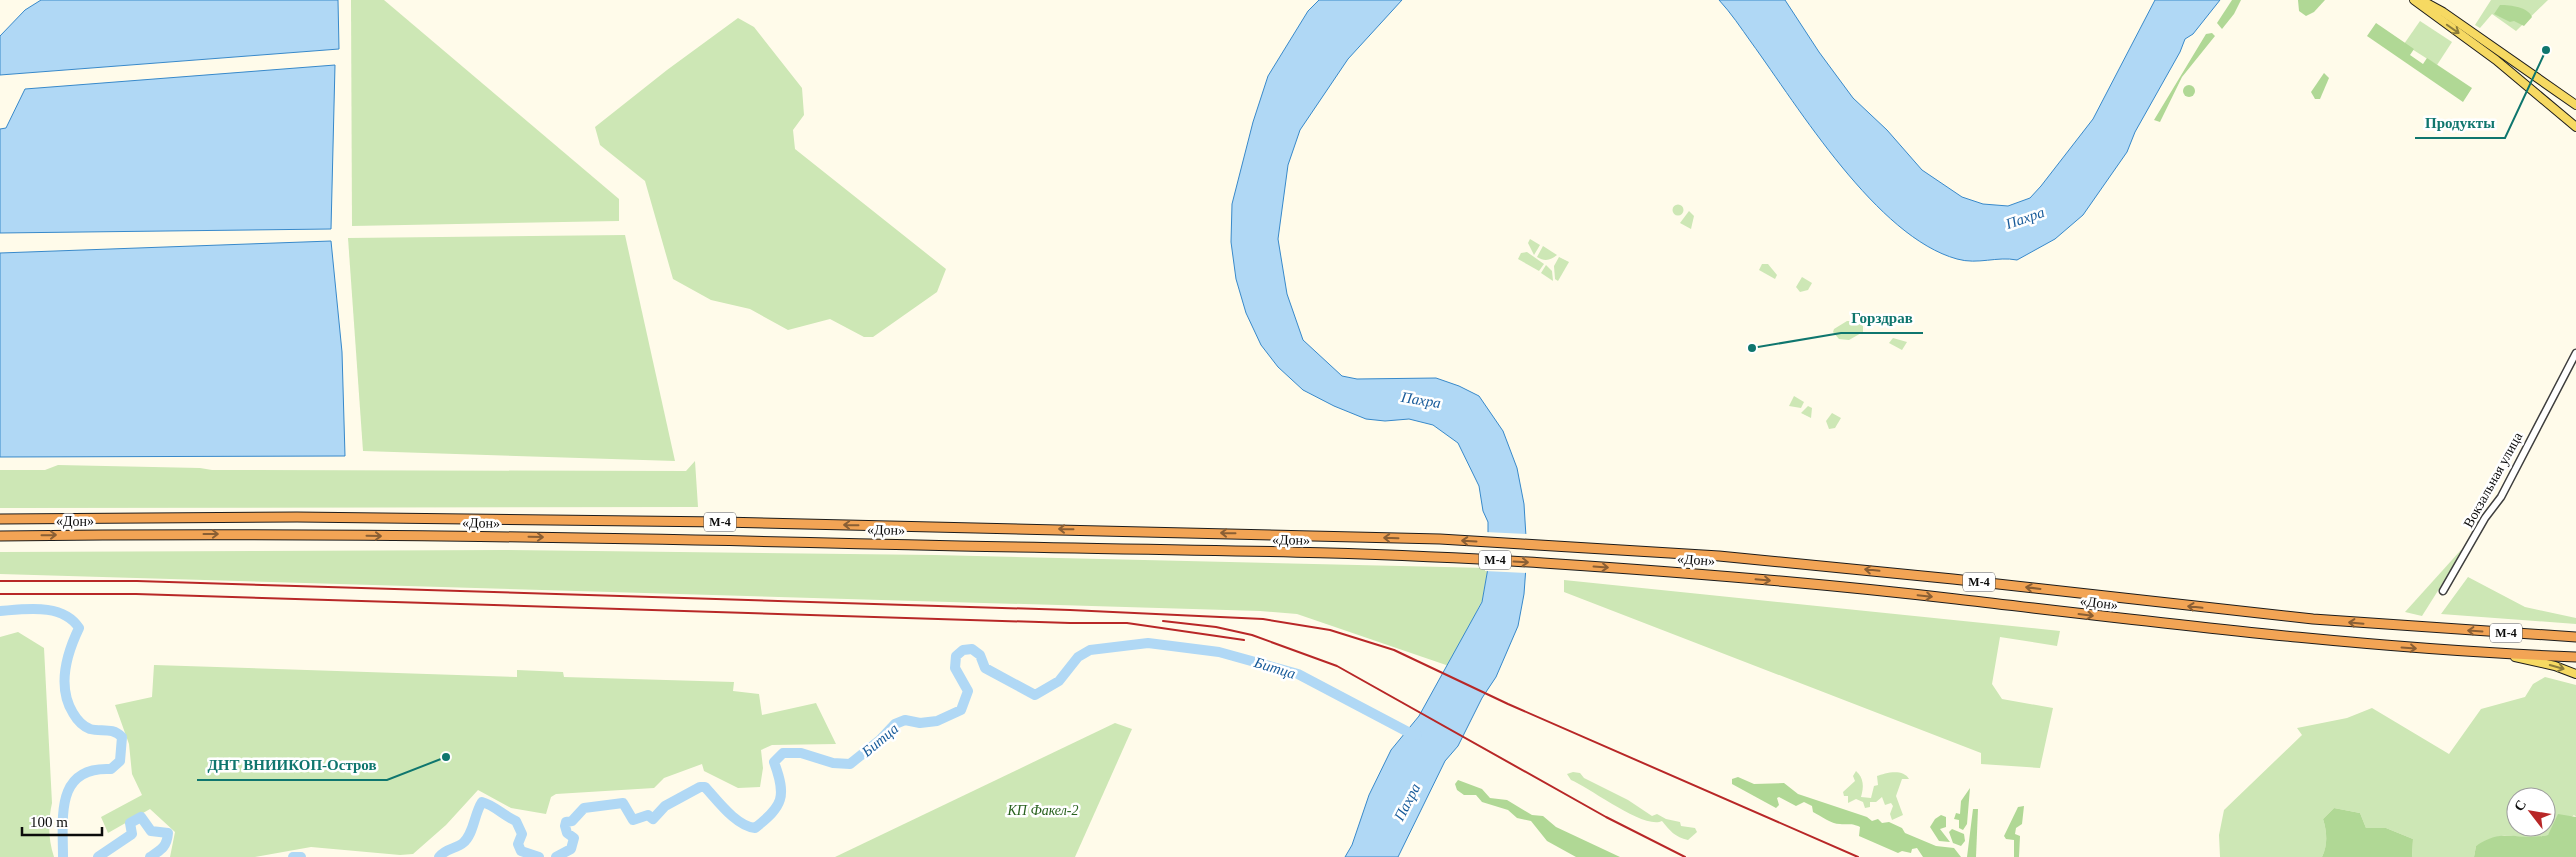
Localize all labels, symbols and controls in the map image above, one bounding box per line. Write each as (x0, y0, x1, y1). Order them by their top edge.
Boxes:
one-way arrow (2446, 24, 2460, 34)
callout: Продукты (2415, 108, 2505, 138)
text: Продукты (2425, 115, 2495, 131)
water label: Пахра (2003, 204, 2047, 232)
callout: Горздрав (1841, 303, 1923, 333)
text: Горздрав (1851, 310, 1913, 326)
water label: Пахра (1399, 389, 1442, 411)
street label: Вокзальная улица (2461, 429, 2526, 530)
road number: М-4 (704, 512, 736, 532)
street label: «Дон» (56, 514, 94, 529)
street label: «Дон» (462, 515, 500, 531)
one-way arrow (843, 520, 859, 529)
street label: «Дон» (867, 522, 905, 538)
one-way arrow (1058, 525, 1074, 534)
one-way arrow (1221, 528, 1237, 538)
one-way arrow (40, 530, 56, 540)
one-way arrow (203, 530, 219, 539)
one-way arrow (365, 531, 381, 541)
street label: «Дон» (1272, 532, 1310, 548)
one-way arrow (528, 533, 544, 542)
one-way arrow (1383, 533, 1399, 542)
one-way arrow (1461, 536, 1477, 545)
road number: М-4 (1479, 550, 1511, 570)
street label: «Дон» (1676, 551, 1716, 569)
one-way arrow (1513, 557, 1529, 566)
one-way arrow (1593, 563, 1609, 572)
one-way arrow (1864, 565, 1880, 575)
road number: М-4 (1963, 572, 1995, 592)
one-way arrow (1754, 575, 1770, 585)
one-way arrow (2026, 583, 2042, 593)
one-way arrow (1916, 591, 1932, 601)
street label: «Дон» (2079, 593, 2119, 613)
one-way arrow (2187, 602, 2203, 612)
one-way arrow (2078, 610, 2094, 620)
one-way arrow (2349, 618, 2365, 628)
road number: М-4 (2490, 624, 2522, 642)
one-way arrow (2467, 627, 2483, 636)
one-way arrow (2401, 643, 2417, 652)
water label: Битца (1251, 654, 1298, 682)
one-way arrow (2549, 662, 2565, 672)
water label: Битца (858, 720, 901, 760)
callout: ДНТ ВНИИКОП-Остров (197, 750, 387, 780)
text: ДНТ ВНИИКОП-Остров (207, 757, 377, 773)
water label: Пахра (1390, 781, 1423, 824)
north arrow (2506, 787, 2556, 837)
text: С (2511, 797, 2529, 814)
park label: КП Факел-2 (1007, 803, 1079, 818)
scale bar (22, 804, 102, 836)
text: 100 m (30, 814, 68, 830)

